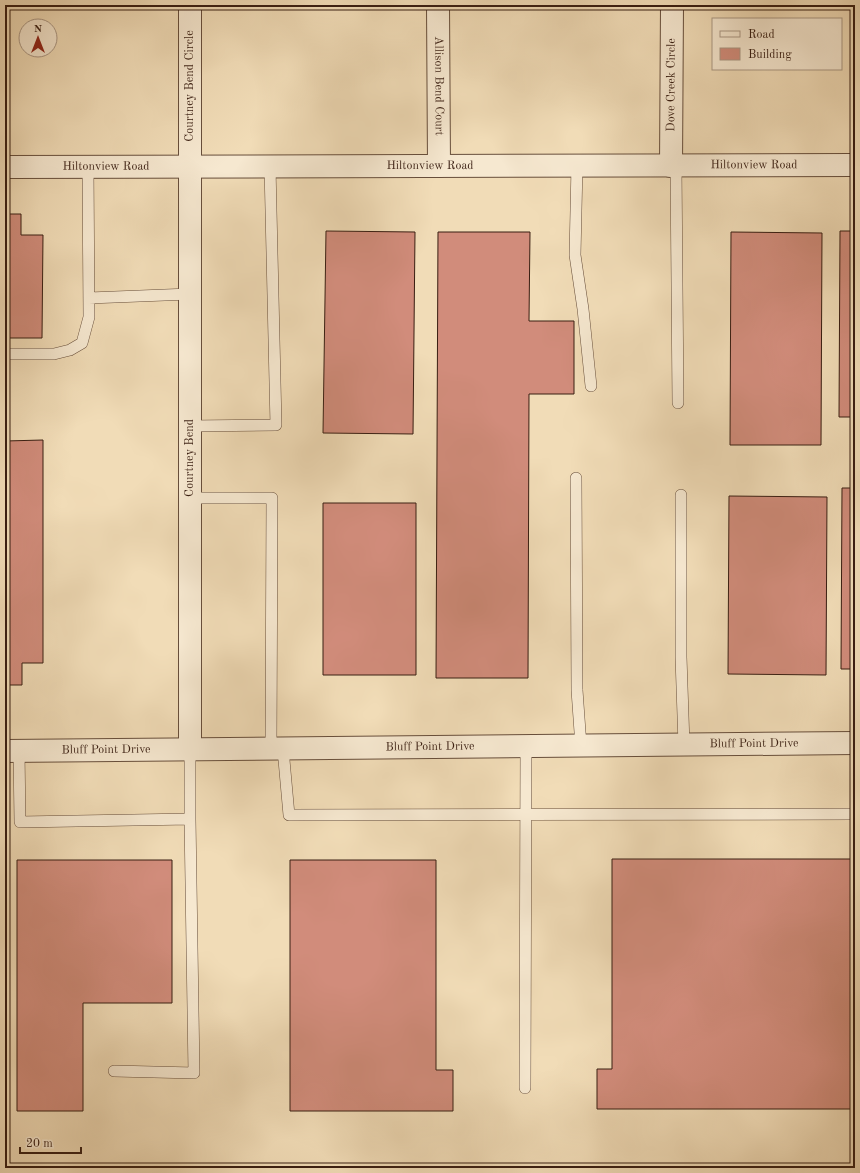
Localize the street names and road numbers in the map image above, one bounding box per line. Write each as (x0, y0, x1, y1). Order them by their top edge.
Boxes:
street label: Courtney Bend Circle (184, 30, 196, 142)
street label: Allison Bend Court (432, 36, 445, 136)
street label: Dove Creek Circle (665, 38, 678, 132)
street label: Hiltonview Road (710, 159, 798, 171)
street label: Hiltonview Road (386, 160, 474, 172)
street label: Hiltonview Road (62, 161, 150, 173)
street label: Courtney Bend (184, 419, 196, 497)
street label: Bluff Point Drive (709, 738, 799, 750)
street label: Bluff Point Drive (385, 741, 475, 753)
street label: Bluff Point Drive (61, 744, 151, 756)

